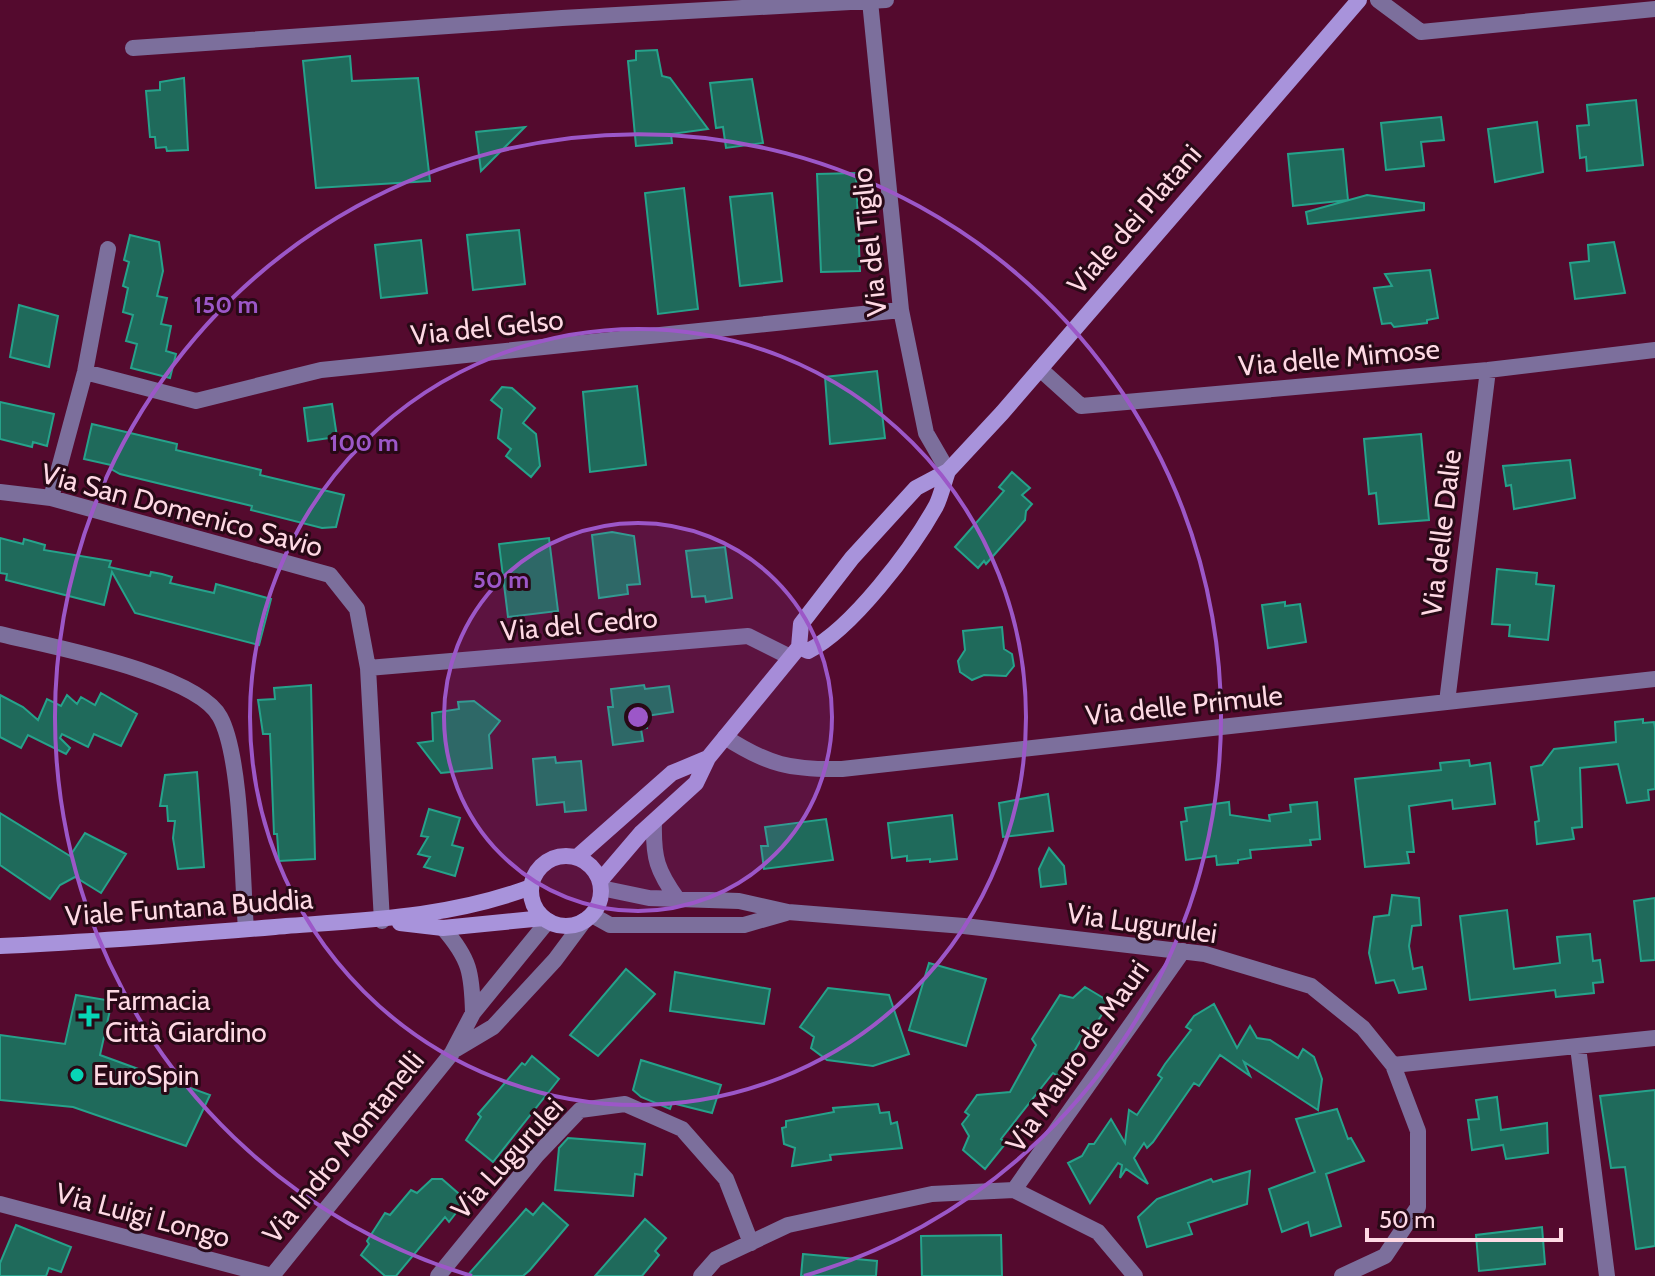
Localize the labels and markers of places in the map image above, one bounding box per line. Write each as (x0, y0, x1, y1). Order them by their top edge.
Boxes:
centre of rings (624, 703, 652, 731)
place label: Farmacia Città Giardino (105, 983, 267, 1049)
marker: Farmacia Città Giardino (80, 1007, 98, 1025)
place label: EuroSpin (93, 1058, 199, 1092)
marker: EuroSpin (68, 1066, 86, 1084)

